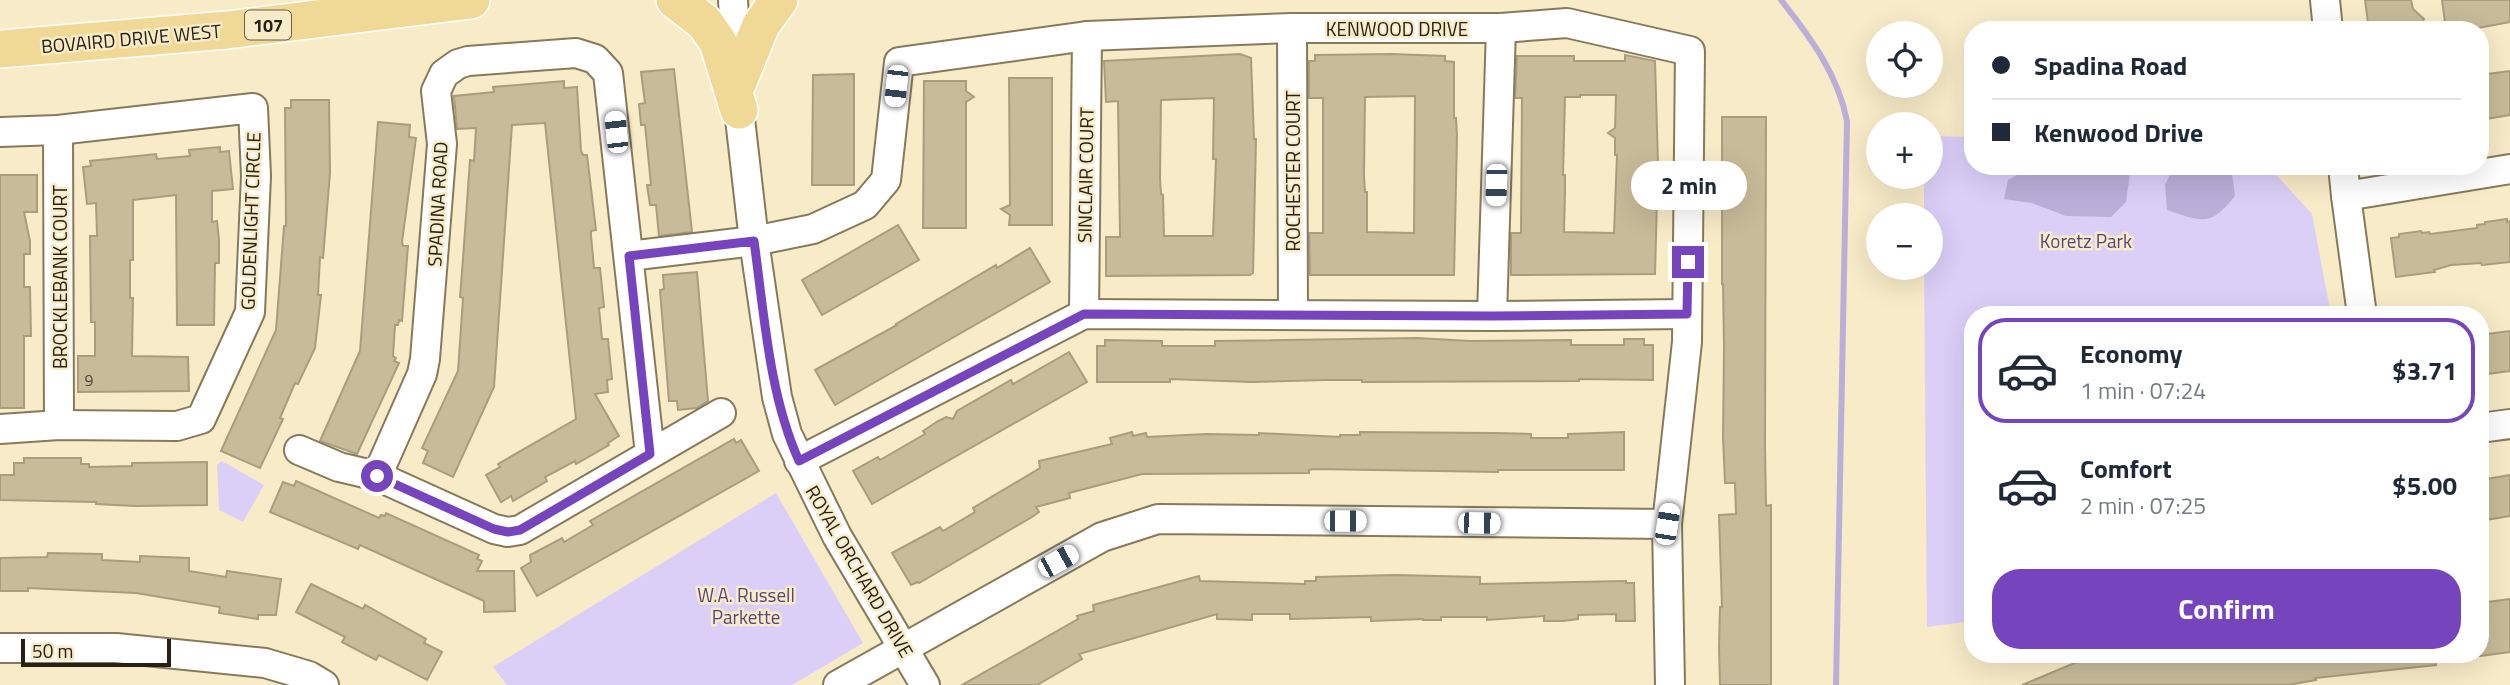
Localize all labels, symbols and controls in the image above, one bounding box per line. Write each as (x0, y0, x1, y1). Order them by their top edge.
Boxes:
road number: 107 (245, 10, 291, 40)
street label: KENWOOD DRIVE (1326, 14, 1468, 43)
street label: BOVAIRD DRIVE WEST (40, 16, 222, 60)
map controls (1866, 21, 1943, 280)
button: locate (1866, 21, 1943, 98)
text: Spadina Road (2034, 46, 2187, 85)
car (884, 64, 909, 108)
street label: ROCHESTER COURT (1278, 91, 1307, 251)
street label: SINCLAIR COURT (1069, 107, 1101, 243)
car (604, 110, 629, 154)
button: + (1866, 112, 1943, 189)
text: Kenwood Drive (2034, 113, 2203, 152)
street label: GOLDENLIGHT CIRCLE (232, 132, 268, 310)
street label: SPADINA ROAD (419, 141, 455, 267)
callout: 2 min (1630, 160, 1746, 210)
car (1485, 164, 1508, 206)
text: 2 min (1661, 168, 1717, 203)
street label: BROCKLEBANK COURT (45, 185, 74, 369)
button: − (1866, 203, 1943, 280)
park label: Koretz Park (2040, 226, 2132, 255)
route end (1672, 246, 1704, 278)
text: Economy (2080, 334, 2182, 373)
icon: car (1996, 339, 2059, 402)
text: $3.71 (2392, 351, 2457, 390)
house number: 9 (85, 368, 94, 392)
text: 1 min · 07:24 (2080, 373, 2206, 408)
text: Comfort (2080, 449, 2172, 488)
icon: car (1996, 454, 2059, 517)
route start (361, 460, 393, 492)
text: $5.00 (2392, 466, 2457, 505)
street label: ROYAL ORCHARD DRIVE (799, 479, 921, 663)
text: 2 min · 07:25 (2080, 488, 2206, 523)
car (1654, 502, 1681, 546)
car (1325, 511, 1367, 532)
car (1458, 512, 1501, 534)
car (1035, 542, 1082, 580)
button: Confirm (1992, 569, 2461, 649)
park label: W.A. Russell Parkette (697, 580, 795, 631)
scale bar (21, 636, 172, 668)
text: 50 m (32, 636, 73, 665)

